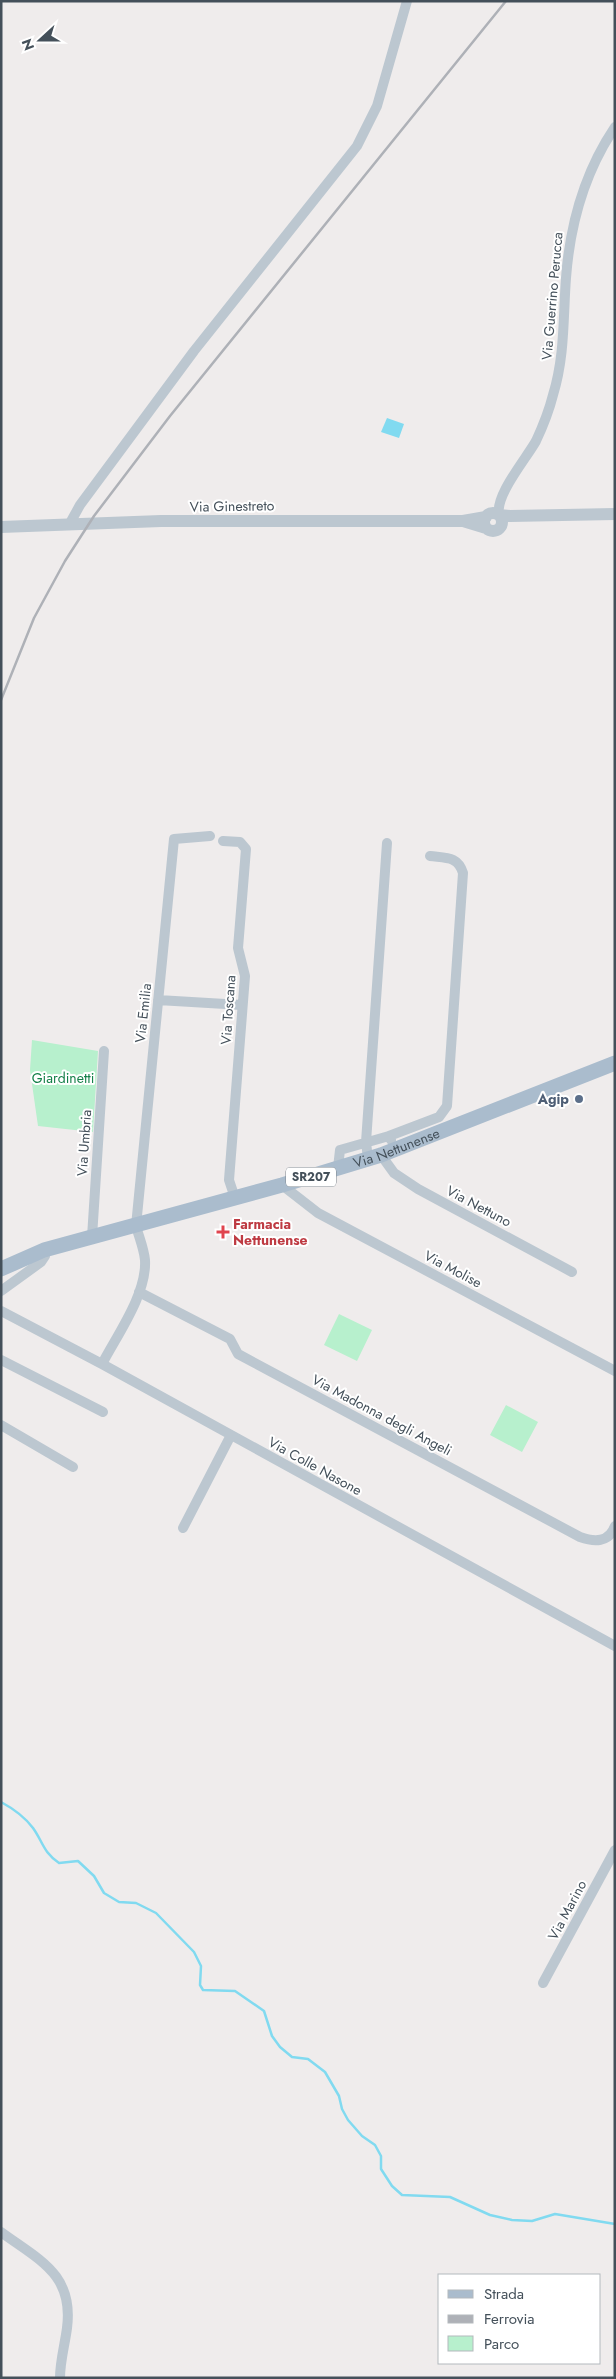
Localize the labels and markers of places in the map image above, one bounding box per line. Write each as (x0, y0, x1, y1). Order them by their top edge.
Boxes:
place label: Agip (537, 1089, 569, 1109)
marker: Agip (573, 1093, 585, 1105)
place label: Farmacia Nettunense (233, 1214, 308, 1250)
marker: Farmacia Nettunense (217, 1226, 229, 1238)

